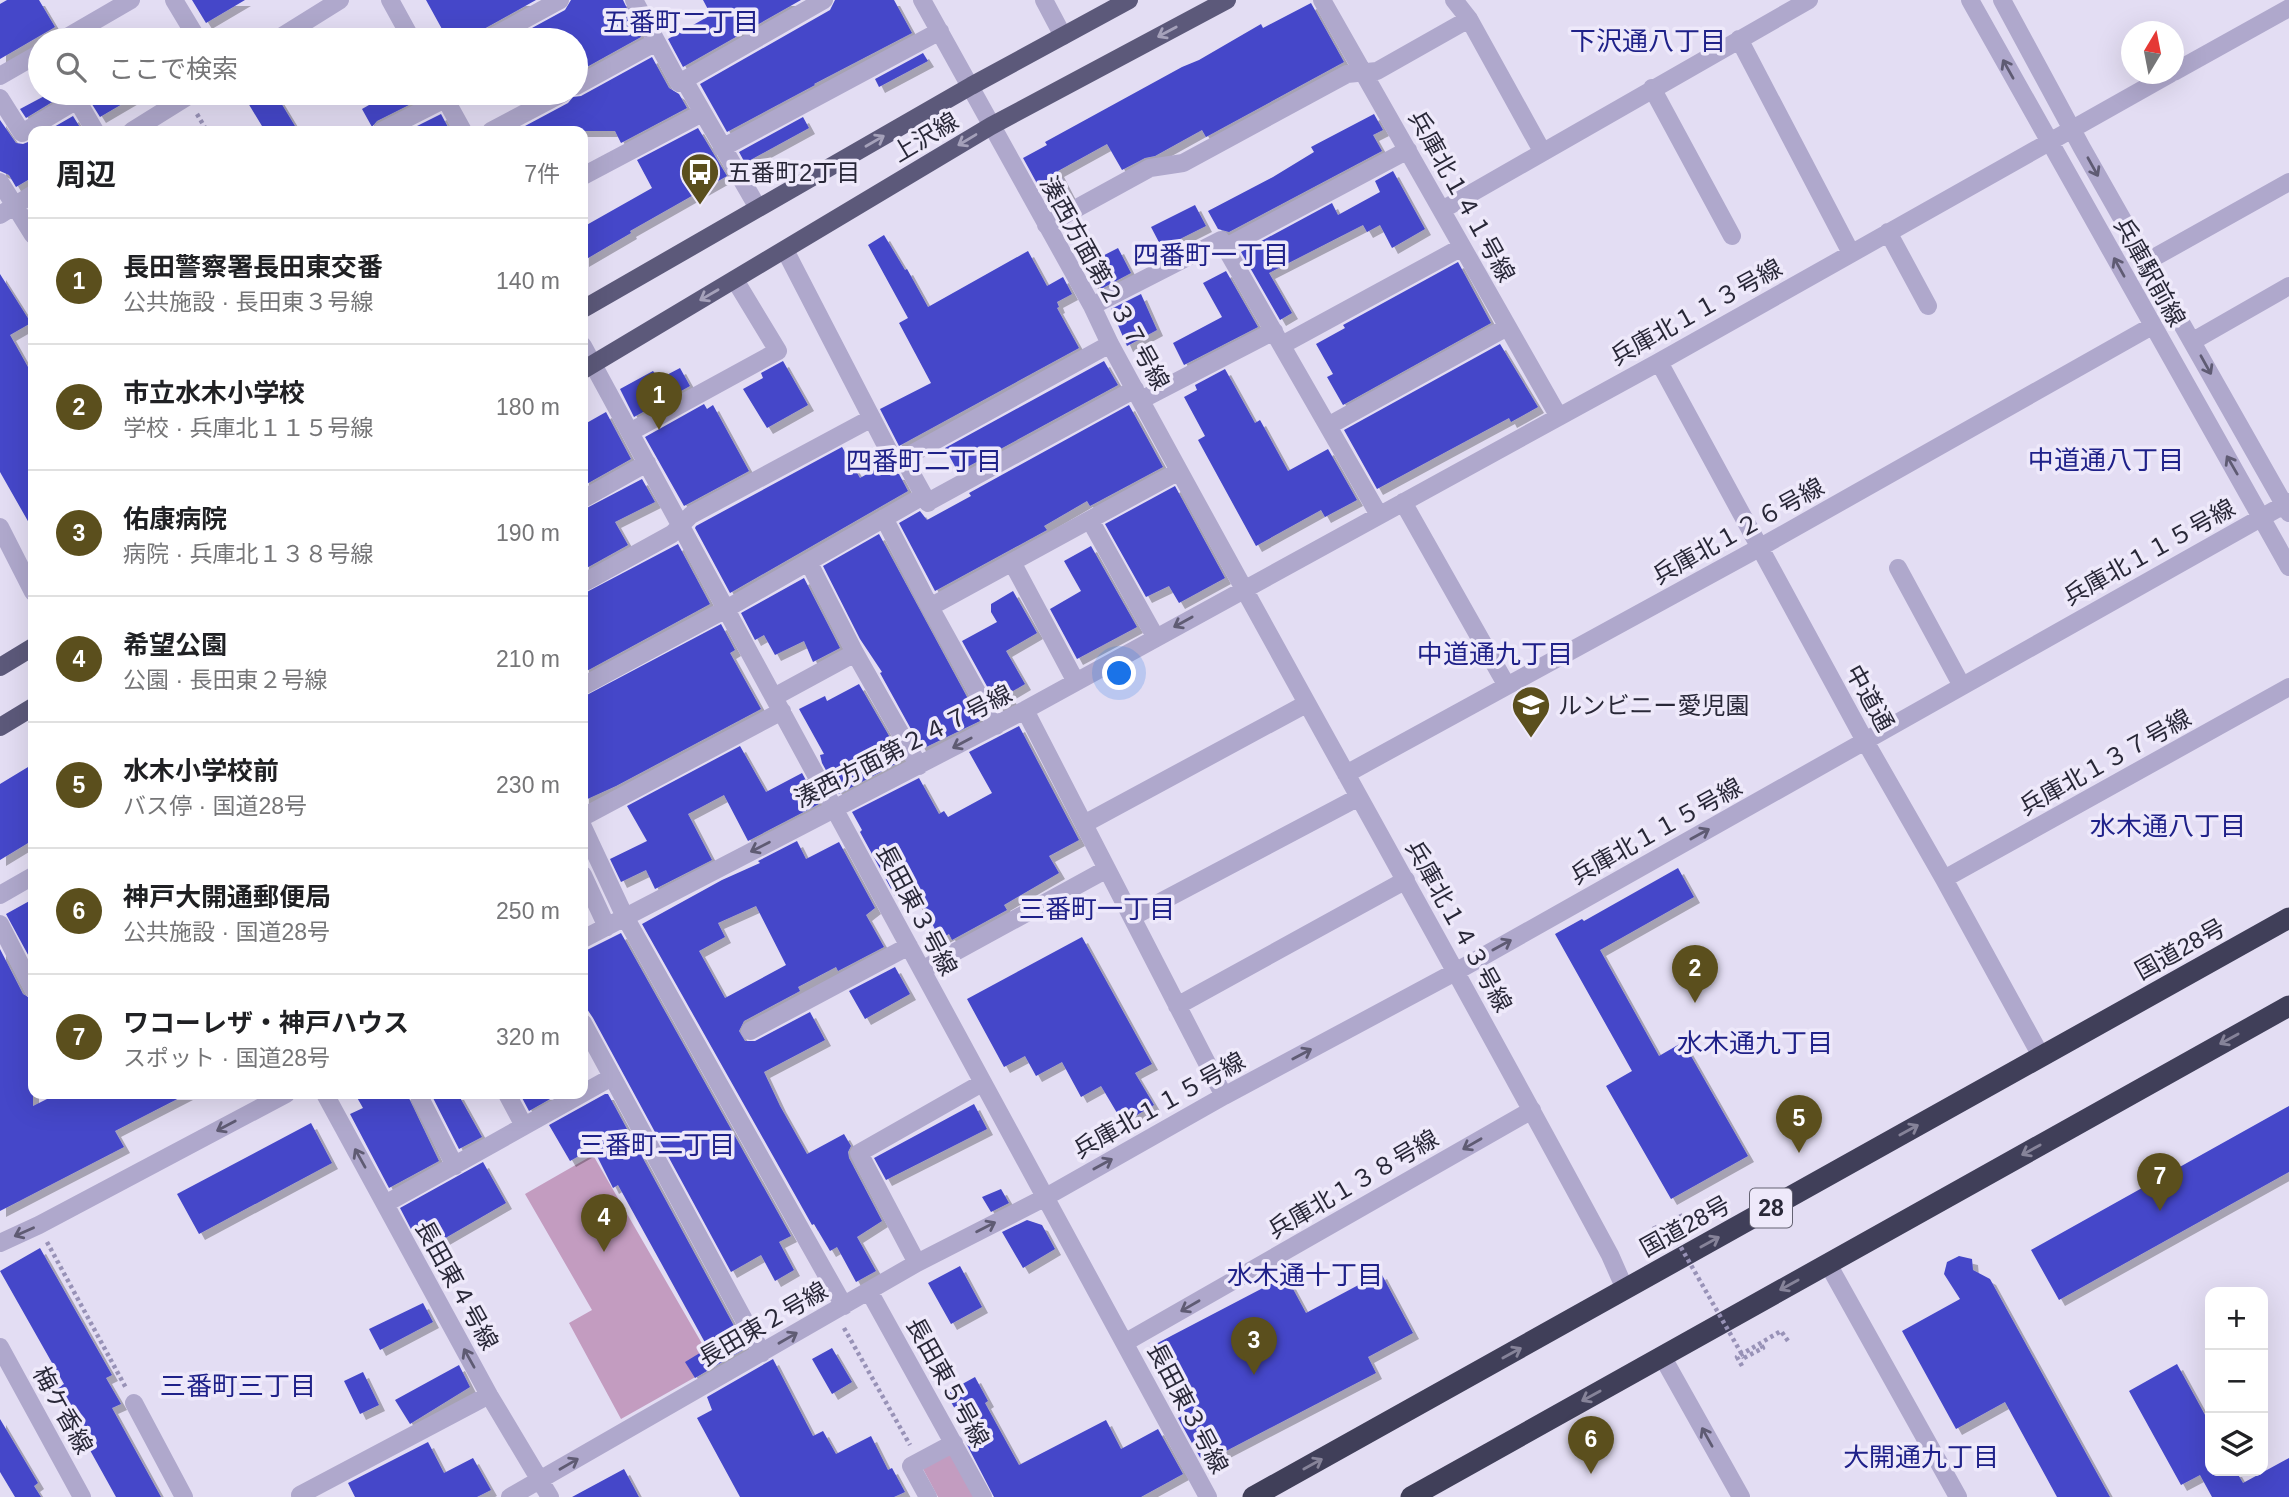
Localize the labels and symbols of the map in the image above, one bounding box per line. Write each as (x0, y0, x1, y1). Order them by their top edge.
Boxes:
district label: 五番町二丁目 (603, 7, 759, 37)
north arrow (2121, 21, 2184, 84)
one-way arrow (1157, 26, 1178, 39)
district label: 下沢通八丁目 (1570, 26, 1726, 56)
one-way arrow (2001, 59, 2015, 79)
street label: 兵庫北１４１号線 (1404, 105, 1520, 287)
street label: 上沢線 (887, 107, 963, 167)
one-way arrow (865, 134, 885, 148)
one-way arrow (957, 134, 977, 148)
bus stop icon: 五番町2丁目 (679, 151, 721, 206)
one-way arrow (2086, 157, 2100, 177)
place label: 五番町2丁目 (727, 159, 860, 186)
street label: 湊西方面第２３７号線 (1035, 172, 1175, 394)
street label: 兵庫駅前線 (2109, 213, 2191, 331)
district label: 四番町一丁目 (1133, 240, 1289, 270)
street label: 兵庫北１１３号線 (1605, 254, 1787, 370)
one-way arrow (2112, 258, 2126, 278)
one-way arrow (699, 289, 719, 303)
one-way arrow (2199, 354, 2213, 374)
pin: 1 (636, 372, 682, 430)
district label: 中道通八丁目 (2028, 445, 2184, 475)
district label: 四番町二丁目 (846, 446, 1002, 476)
one-way arrow (2225, 455, 2239, 475)
street label: 兵庫北１２６号線 (1647, 473, 1829, 589)
street label: 兵庫北１１５号線 (2058, 494, 2240, 610)
one-way arrow (1174, 616, 1194, 630)
district label: 中道通九丁目 (1417, 639, 1573, 669)
your location (1102, 656, 1136, 690)
street label: 中道通 (1841, 660, 1899, 736)
street label: 湊西方面第２４７号線 (790, 679, 1016, 813)
school or university icon: ルンビニー愛児園 (1510, 684, 1552, 739)
place label: ルンビニー愛児園 (1558, 692, 1750, 719)
street label: 兵庫北１３７号線 (2014, 704, 2196, 820)
one-way arrow (952, 737, 973, 751)
street label: 兵庫北１１５号線 (1565, 773, 1747, 889)
district label: 水木通八丁目 (2090, 811, 2246, 841)
one-way arrow (1690, 827, 1710, 841)
street label: 兵庫北１４３号線 (1401, 835, 1517, 1017)
street label: 長田東３号線 (871, 840, 963, 980)
one-way arrow (750, 841, 771, 855)
district label: 三番町一丁目 (1019, 894, 1175, 924)
street label: 国道28号 (2130, 913, 2230, 985)
one-way arrow (1491, 938, 1512, 951)
pin: 2 (1672, 945, 1718, 1003)
district label: 水木通九丁目 (1677, 1028, 1833, 1058)
one-way arrow (2220, 1032, 2240, 1046)
street label: 兵庫北１１５号線 (1068, 1047, 1250, 1163)
one-way arrow (1291, 1047, 1312, 1060)
pin: 5 (1776, 1095, 1822, 1153)
one-way arrow (216, 1120, 237, 1133)
one-way arrow (1898, 1123, 1918, 1137)
street label: 兵庫北１３８号線 (1263, 1124, 1443, 1244)
district label: 三番町二丁目 (579, 1130, 735, 1160)
one-way arrow (1463, 1137, 1483, 1151)
one-way arrow (2021, 1143, 2041, 1157)
one-way arrow (353, 1149, 367, 1169)
pin: 7 (2137, 1153, 2183, 1211)
one-way arrow (1093, 1157, 1113, 1171)
road number: 28 (1750, 1189, 1792, 1228)
street label: 国道28号 (1635, 1190, 1735, 1262)
pin: 4 (581, 1194, 627, 1252)
street label: 長田東４号線 (410, 1215, 504, 1355)
one-way arrow (975, 1220, 996, 1234)
one-way arrow (14, 1226, 36, 1239)
one-way arrow (1700, 1235, 1720, 1249)
district label: 水木通十丁目 (1227, 1260, 1383, 1290)
street label: 長田東２号線 (694, 1276, 832, 1372)
one-way arrow (1780, 1278, 1800, 1292)
one-way arrow (1180, 1299, 1200, 1313)
street label: 長田東５号線 (901, 1312, 995, 1452)
pin: 3 (1231, 1317, 1277, 1375)
one-way arrow (777, 1331, 797, 1345)
street label: 長田東３号線 (1142, 1338, 1234, 1478)
one-way arrow (1501, 1346, 1521, 1360)
one-way arrow (462, 1348, 476, 1369)
street label: 梅ケ香線 (28, 1361, 98, 1459)
district label: 三番町三丁目 (160, 1371, 316, 1401)
one-way arrow (1581, 1390, 1602, 1403)
pin: 6 (1568, 1416, 1614, 1474)
one-way arrow (1700, 1428, 1714, 1448)
district label: 大開通九丁目 (1843, 1442, 1999, 1472)
one-way arrow (559, 1457, 579, 1471)
one-way arrow (1302, 1457, 1323, 1470)

